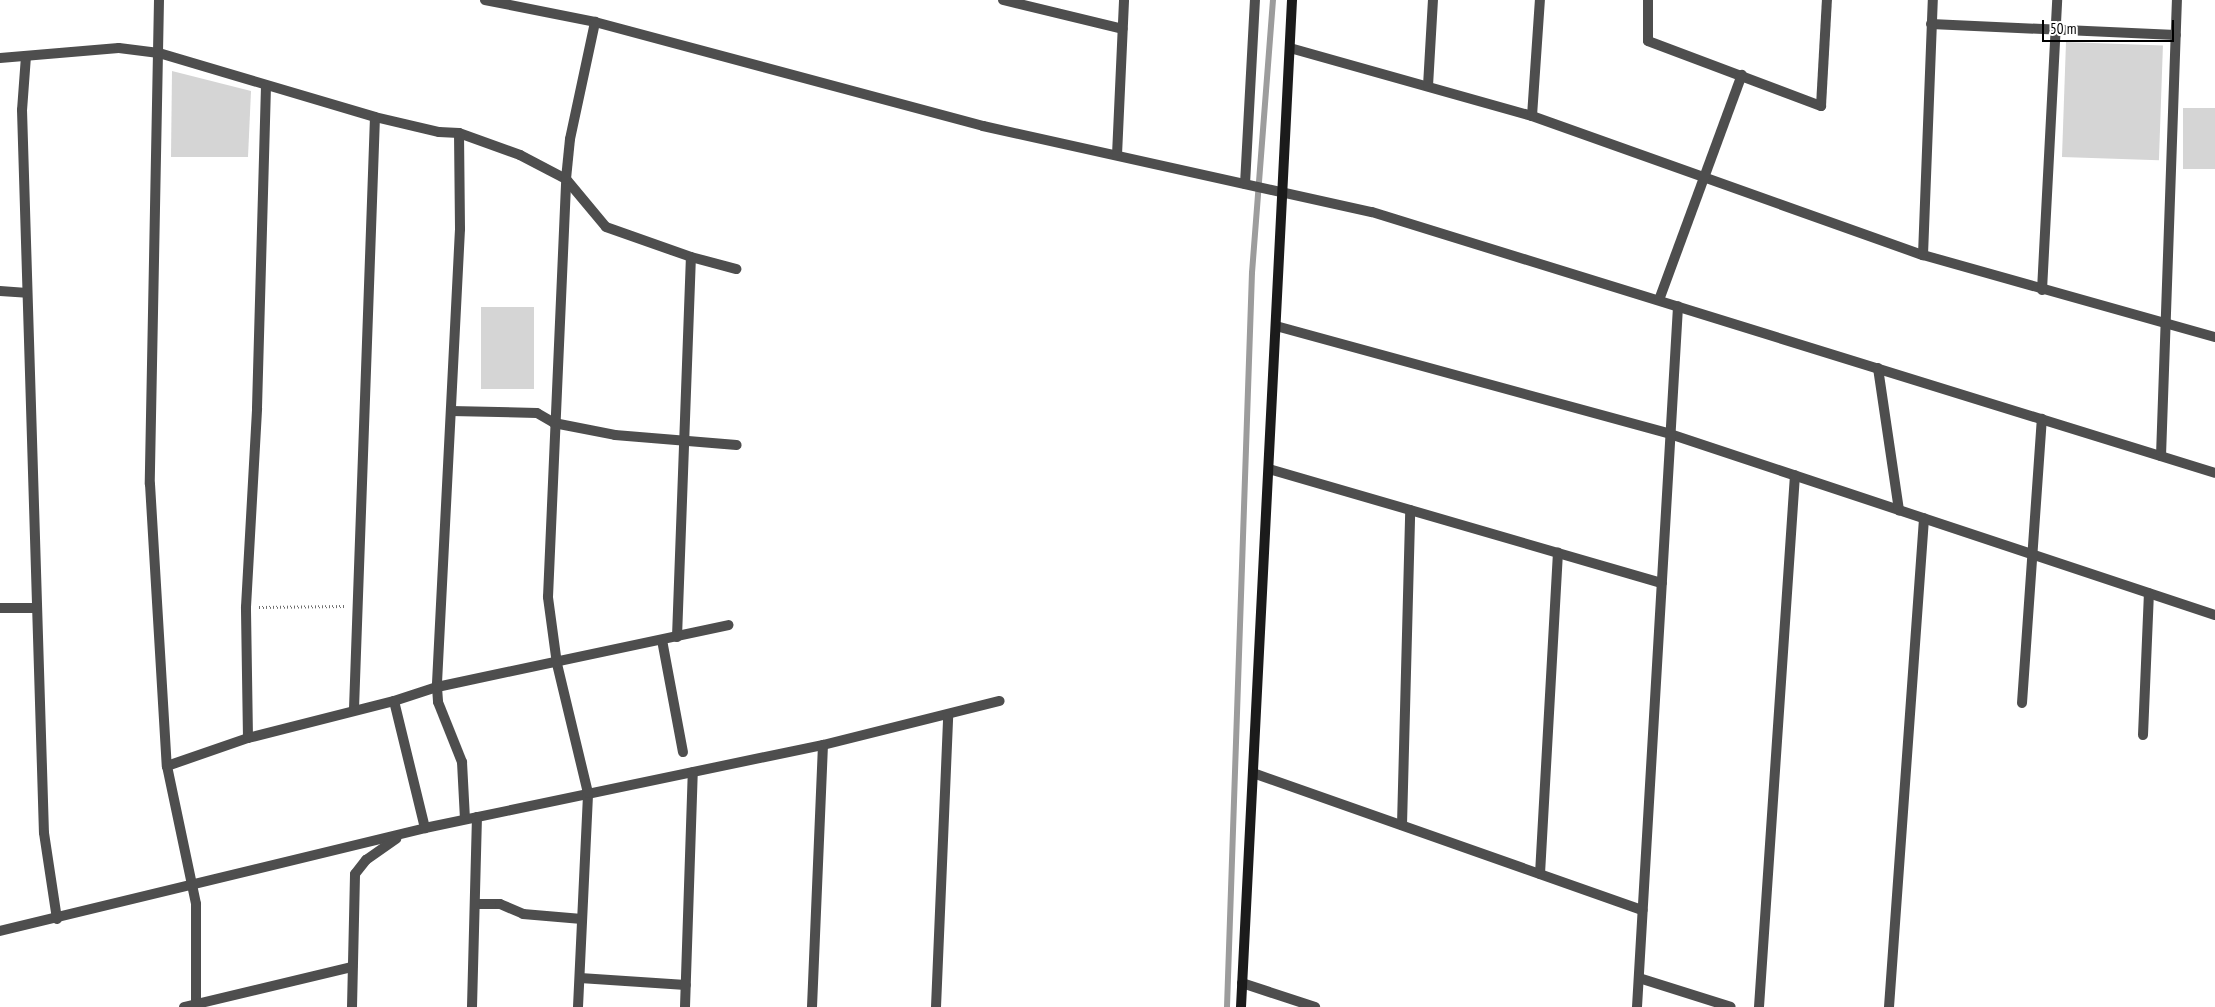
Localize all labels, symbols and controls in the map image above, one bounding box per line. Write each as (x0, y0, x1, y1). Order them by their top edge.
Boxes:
scale bar (2045, 10, 2178, 42)
text: 50 m (2050, 19, 2076, 38)

